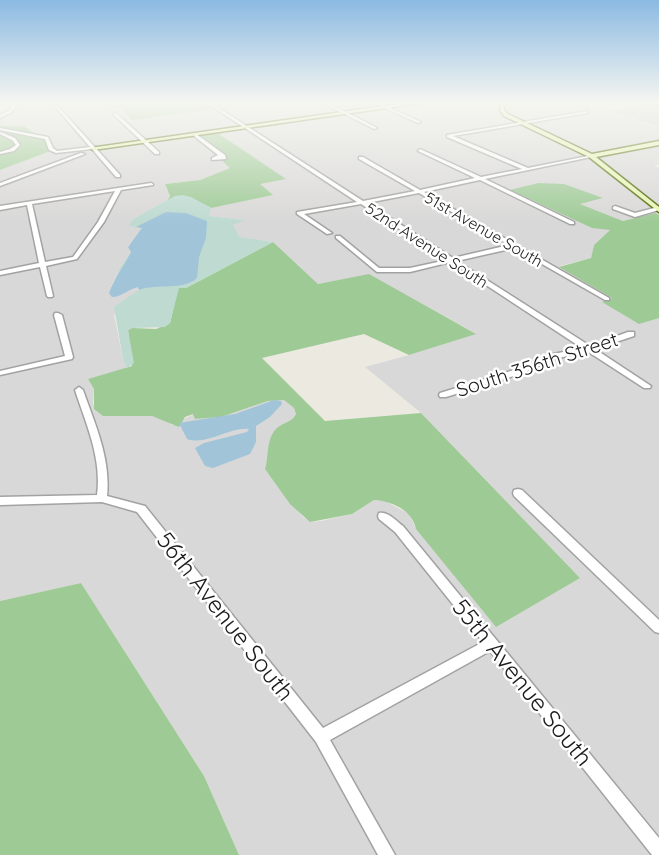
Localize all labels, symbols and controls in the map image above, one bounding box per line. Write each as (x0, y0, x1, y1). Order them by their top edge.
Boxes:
street label: 51st Avenue South (421, 187, 547, 271)
street label: 52nd Avenue South (362, 198, 492, 292)
street label: South 356th Street (453, 326, 621, 402)
street label: 56th Avenue South (151, 525, 301, 707)
street label: 55th Avenue South (446, 592, 600, 772)

